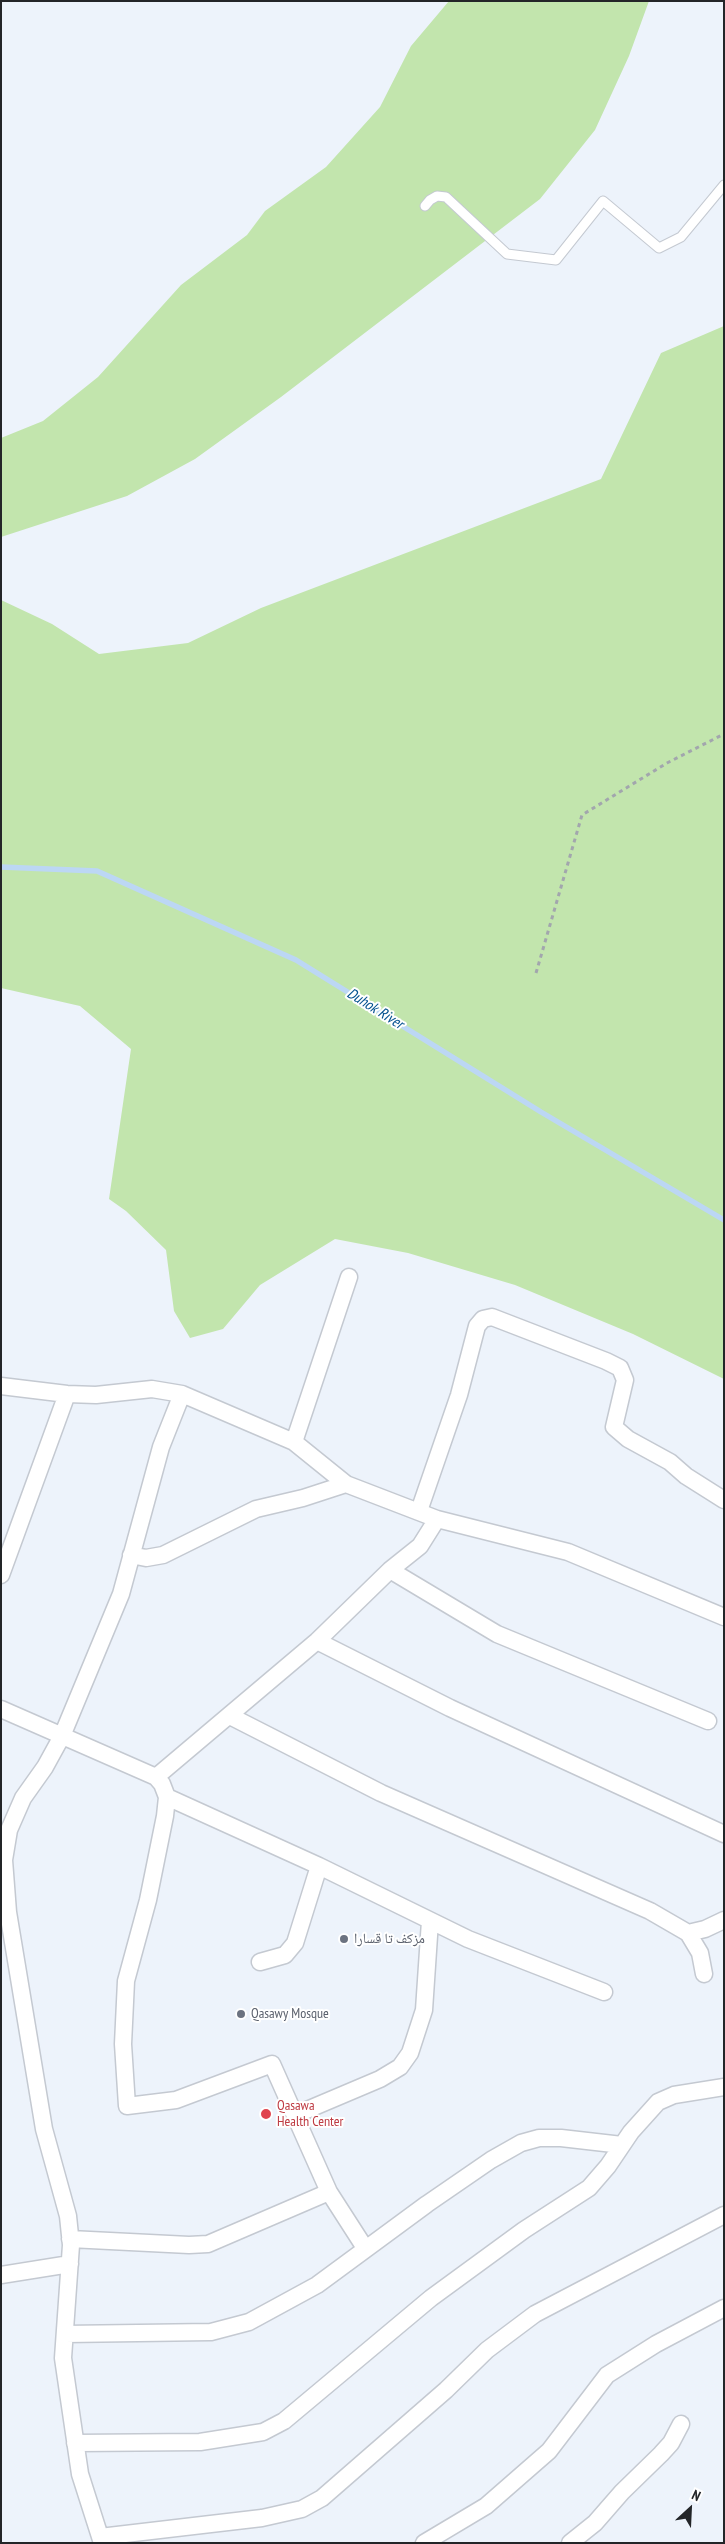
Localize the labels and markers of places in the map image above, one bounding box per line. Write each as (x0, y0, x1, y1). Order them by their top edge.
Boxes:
place label: مزكف تا قسارا (354, 1931, 425, 1947)
marker: مزكف تا قسارا (338, 1933, 350, 1945)
place label: Qasawy Mosque (251, 2006, 329, 2022)
marker: Qasawy Mosque (235, 2008, 247, 2020)
place label: Qasawa Health Center (277, 2098, 343, 2130)
marker: Qasawa Health Center (259, 2107, 273, 2121)

